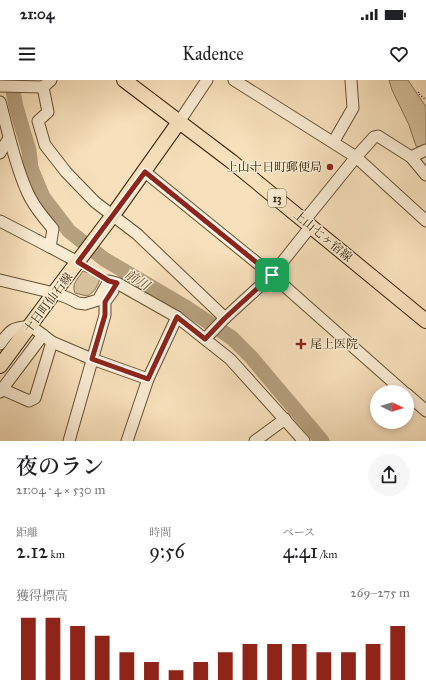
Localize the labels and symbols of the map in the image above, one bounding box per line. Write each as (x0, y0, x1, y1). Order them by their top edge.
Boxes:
place label: 上山十日町郵便局 (226, 160, 322, 174)
marker: 上山十日町郵便局 (325, 162, 335, 172)
road number: 13 (268, 189, 286, 207)
street label: 上山七ヶ宿線 (291, 207, 355, 265)
pin (255, 258, 289, 292)
water label: 前川 (122, 266, 154, 295)
street label: 十日町仙石線 (21, 270, 75, 336)
place label: 尾上医院 (310, 337, 358, 351)
marker: 尾上医院 (295, 338, 307, 350)
north arrow (370, 385, 414, 429)

